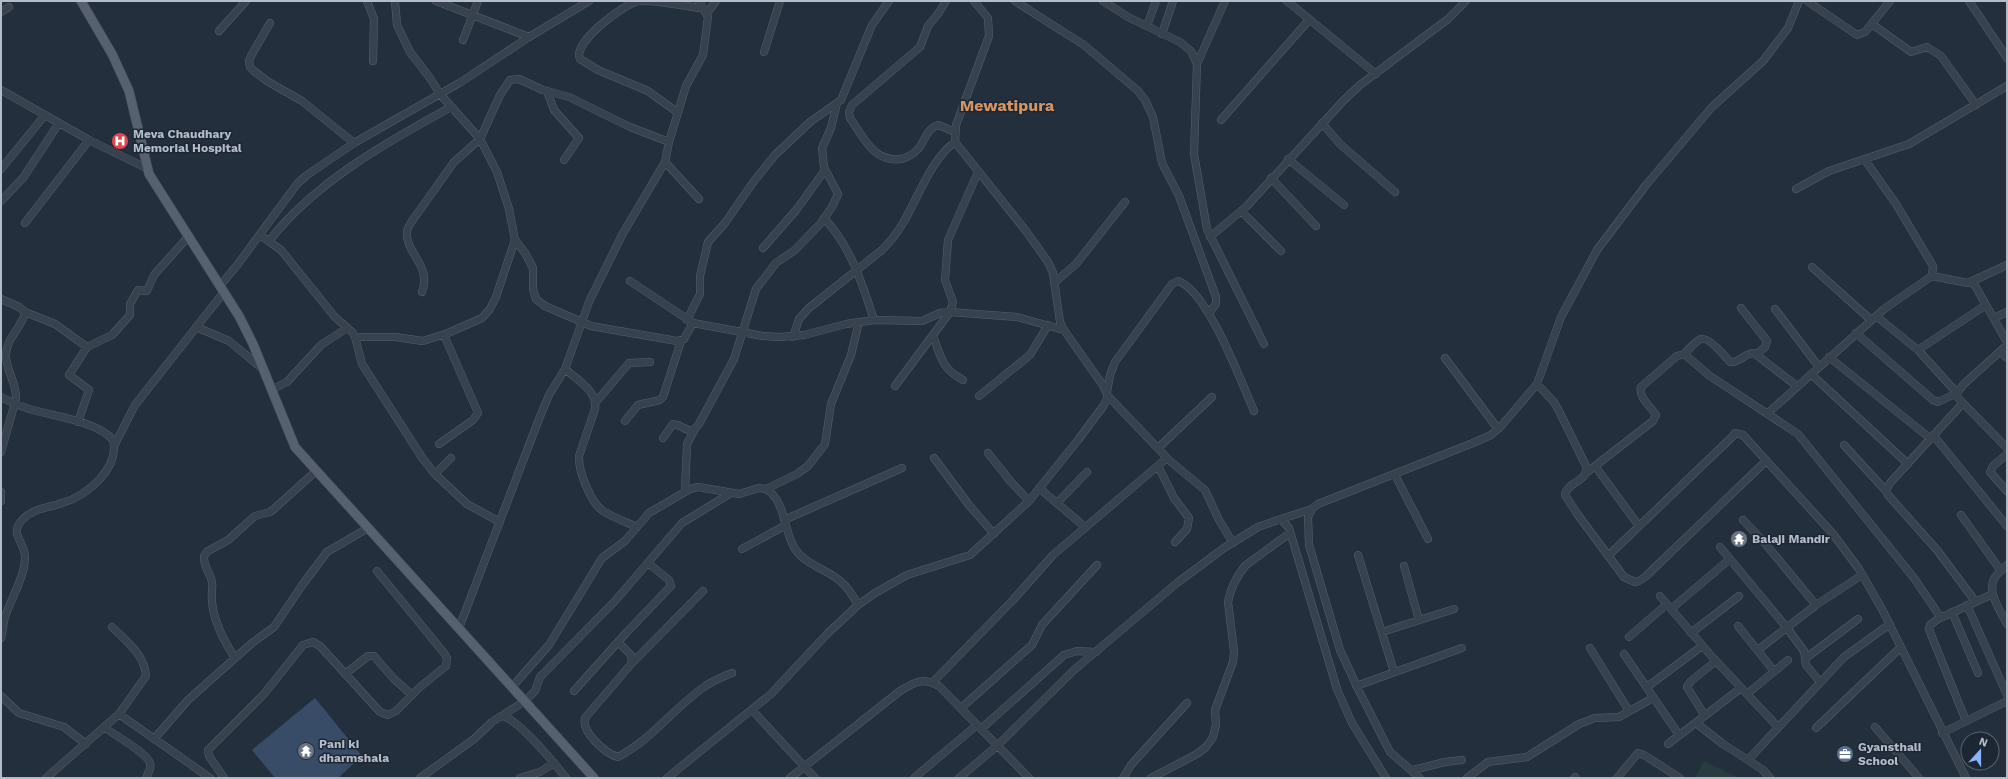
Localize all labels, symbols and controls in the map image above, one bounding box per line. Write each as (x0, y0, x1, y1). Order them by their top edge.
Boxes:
district label: Mewatipura (960, 96, 1055, 115)
place label: Meva Chaudhary Memorial Hospital (133, 127, 242, 155)
hospital icon: Meva Chaudhary Memorial Hospital (110, 131, 130, 151)
temple icon: Balaji Mandir (1729, 529, 1749, 549)
place label: Balaji Mandir (1752, 532, 1831, 546)
north arrow (1960, 731, 2000, 771)
text: N (1977, 735, 1990, 750)
place label: Pani ki dharmshala (319, 737, 389, 765)
place label: Gyansthali School (1858, 740, 1921, 768)
temple icon: Pani ki dharmshala (296, 741, 316, 761)
office icon: Gyansthali School (1835, 744, 1855, 764)

